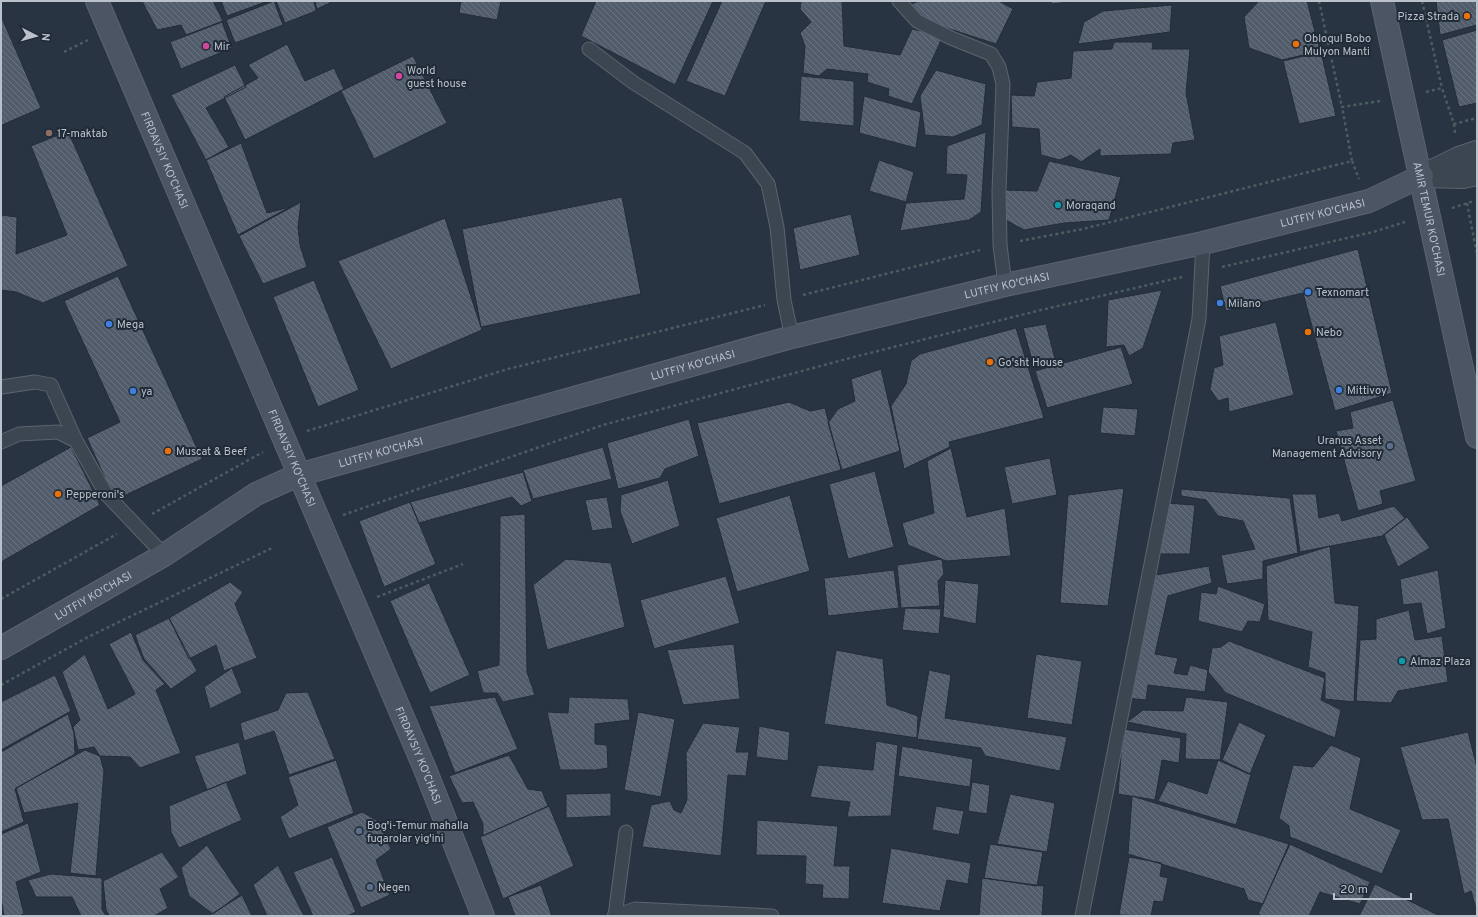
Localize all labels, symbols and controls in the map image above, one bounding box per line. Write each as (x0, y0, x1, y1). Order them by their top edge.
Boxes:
place label: Pizza Strada (1398, 10, 1459, 24)
marker: Pizza Strada (1462, 11, 1472, 21)
north arrow (16, 16, 56, 56)
text: N (38, 32, 52, 42)
place label: Obloqul Bobo Mulyon Manti (1304, 32, 1371, 59)
marker: Obloqul Bobo Mulyon Manti (1291, 39, 1301, 49)
place label: Mir (214, 40, 231, 54)
marker: Mir (201, 41, 211, 51)
place label: World guest house (407, 64, 467, 91)
marker: World guest house (394, 71, 404, 81)
street label: FIRDAVSIY KO'CHASI (137, 110, 191, 211)
place label: 17-maktab (57, 127, 108, 141)
marker: 17-maktab (44, 128, 54, 138)
street label: AMIR TEMUR KO'CHASI (1409, 161, 1448, 278)
street label: LUTFIY KO'CHASI (1279, 196, 1367, 231)
place label: Moraqand (1066, 199, 1116, 213)
marker: Moraqand (1053, 200, 1063, 210)
street label: LUTFIY KO'CHASI (963, 270, 1051, 303)
place label: Texnomart (1316, 286, 1369, 300)
marker: Texnomart (1303, 287, 1313, 297)
place label: Milano (1228, 297, 1261, 311)
marker: Milano (1215, 298, 1225, 308)
place label: Mega (117, 318, 144, 332)
marker: Mega (104, 319, 114, 329)
place label: Nebo (1316, 326, 1342, 340)
marker: Nebo (1303, 327, 1313, 337)
street label: LUTFIY KO'CHASI (649, 347, 737, 384)
place label: Go'sht House (998, 356, 1063, 370)
marker: Go'sht House (985, 357, 995, 367)
place label: Mittivoy (1347, 384, 1387, 398)
place label: ya (141, 385, 153, 399)
marker: Mittivoy (1334, 385, 1344, 395)
marker: ya (128, 386, 138, 396)
street label: FIRDAVSIY KO'CHASI (264, 408, 318, 509)
street label: LUTFIY KO'CHASI (337, 434, 425, 471)
place label: Uranus Asset Management Advisory (1272, 434, 1382, 461)
marker: Uranus Asset Management Advisory (1385, 441, 1395, 451)
place label: Muscat & Beef (176, 445, 247, 459)
marker: Muscat & Beef (163, 446, 173, 456)
place label: Pepperoni's (66, 488, 124, 502)
marker: Pepperoni's (53, 489, 63, 499)
street label: LUTFIY KO'CHASI (52, 569, 135, 624)
place label: Almaz Plaza (1410, 655, 1471, 669)
marker: Almaz Plaza (1397, 656, 1407, 666)
street label: FIRDAVSIY KO'CHASI (391, 705, 444, 806)
place label: Bog'i-Temur mahalla fuqarolar yig'ini (367, 819, 469, 846)
marker: Bog'i-Temur mahalla fuqarolar yig'ini (354, 826, 364, 836)
scale bar (1334, 875, 1411, 901)
place label: Negen (378, 881, 410, 895)
marker: Negen (365, 882, 375, 892)
text: 20 m (1340, 882, 1368, 898)

